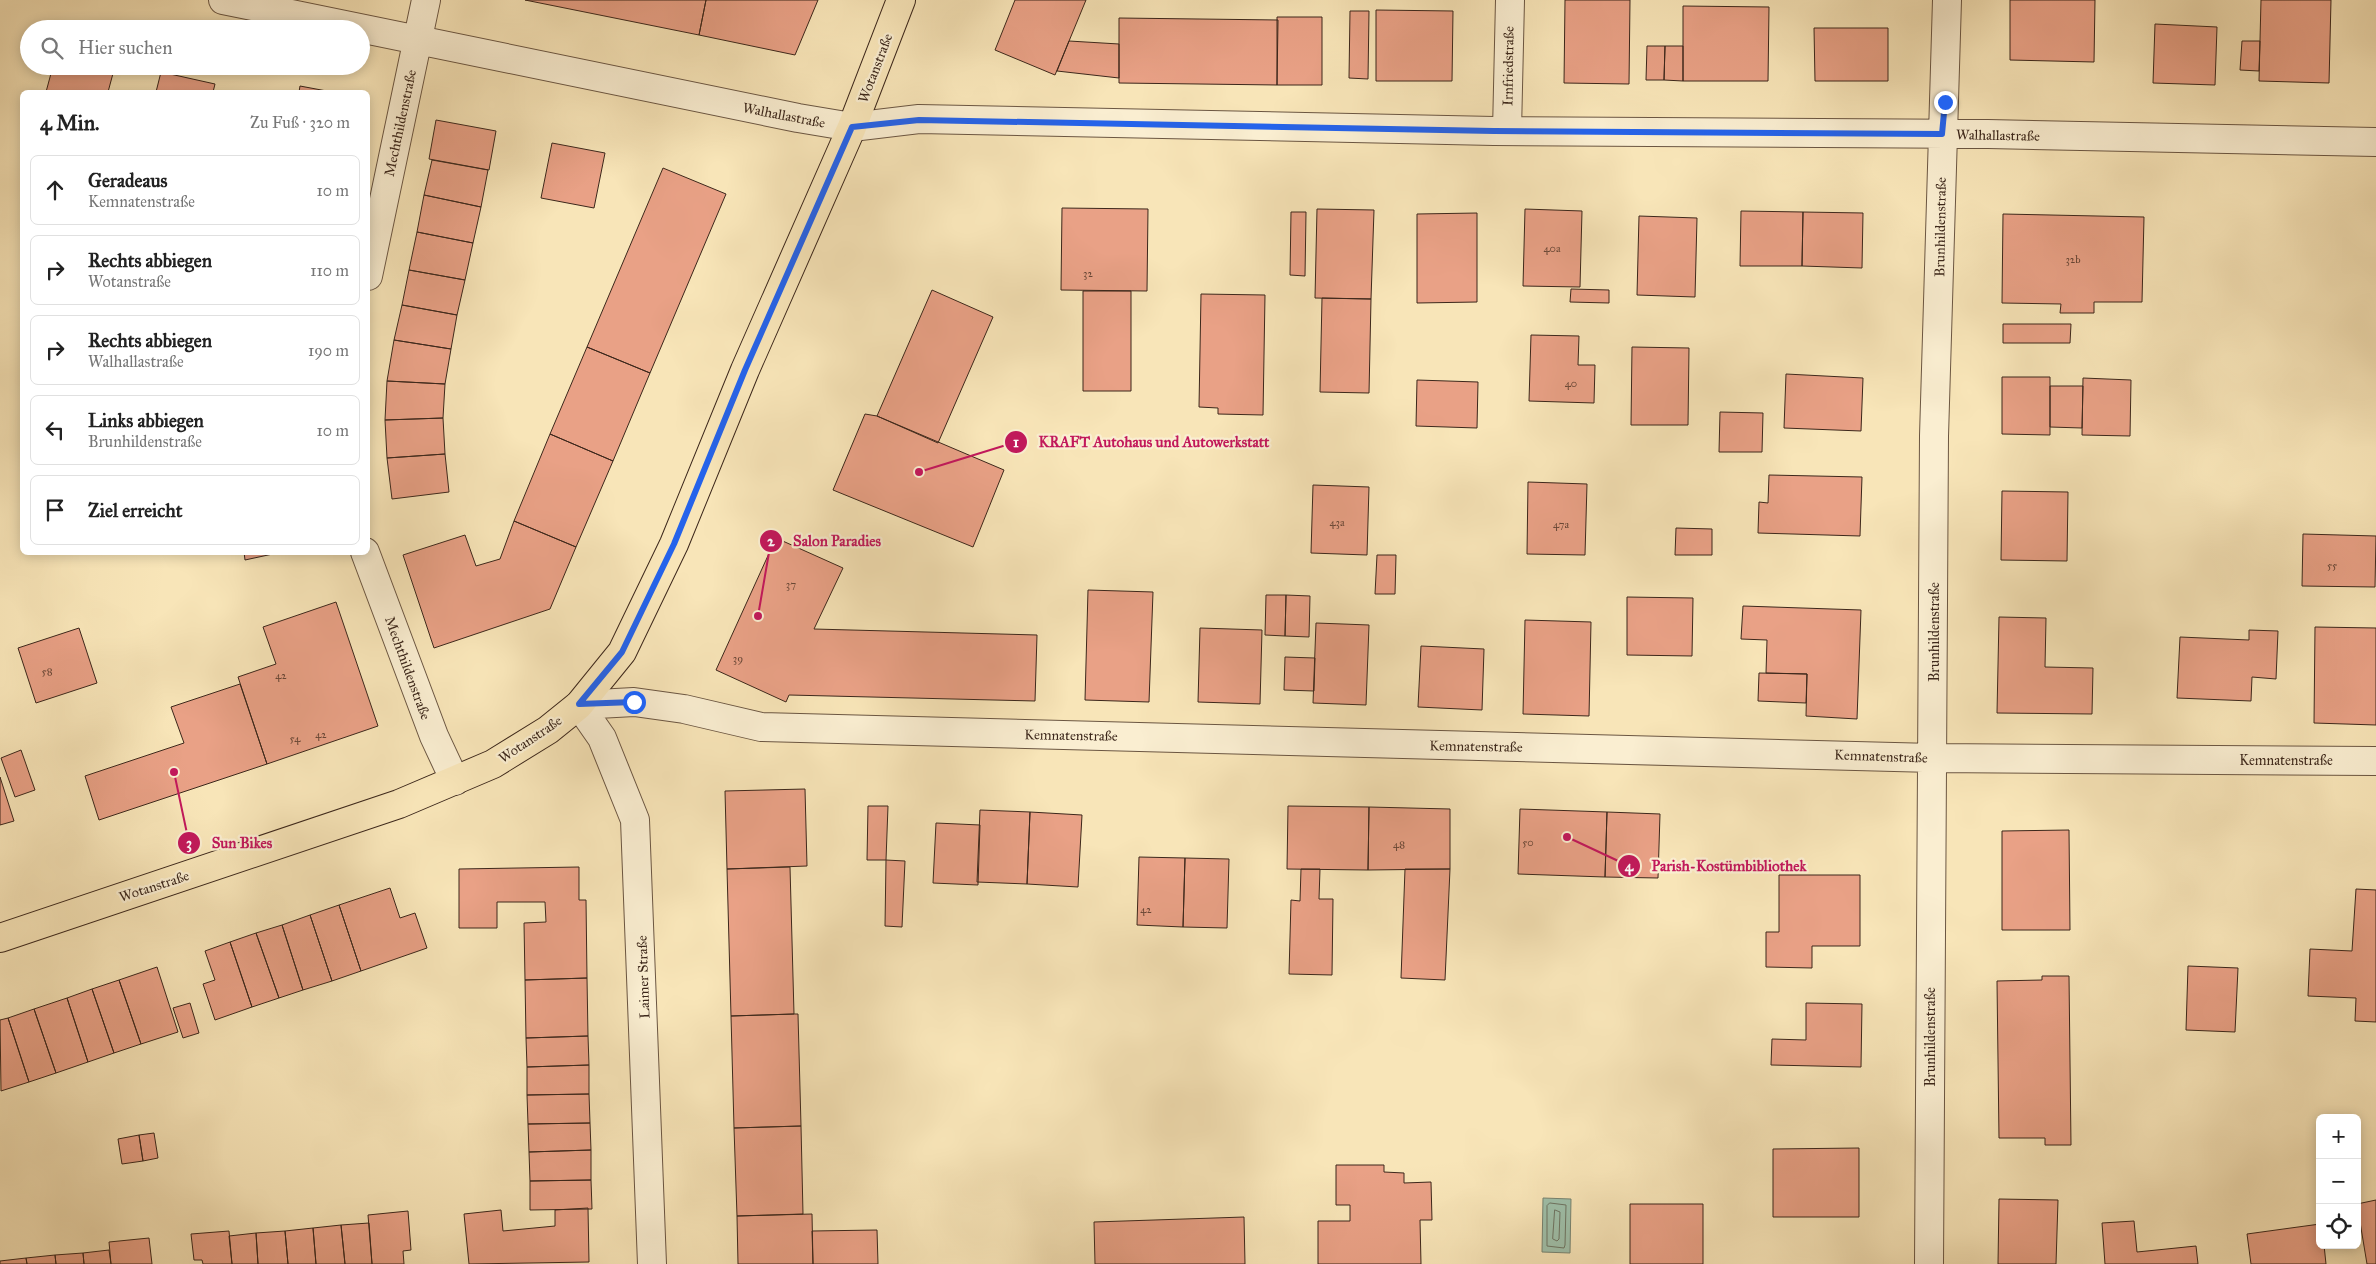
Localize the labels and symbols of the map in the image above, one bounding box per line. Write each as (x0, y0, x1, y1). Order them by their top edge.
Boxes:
street label: Irnfriedstraße (1499, 26, 1518, 106)
street label: Wotanstraße (855, 31, 896, 105)
street label: Mechthildenstraße (381, 68, 420, 178)
route end (1934, 91, 1957, 114)
street label: Walhallastraße (741, 99, 827, 132)
street label: Walhallastraße (1956, 126, 2040, 145)
street label: Brunhildenstraße (1931, 177, 1950, 277)
house number: 40a (1543, 242, 1561, 255)
house number: 32b (2065, 253, 2081, 266)
house number: 32 (1083, 267, 1093, 280)
house number: 40 (1565, 377, 1577, 390)
callout: KRAFT Autohaus und Autowerkstatt (1004, 427, 1280, 457)
text: 1 (1013, 433, 1019, 451)
text: KRAFT Autohaus und Autowerkstatt (1039, 433, 1270, 451)
house number: 43a (1329, 516, 1345, 529)
house number: 47a (1553, 518, 1569, 531)
callout: Salon Paradies (758, 526, 891, 556)
text: 2 (767, 532, 775, 550)
text: Salon Paradies (793, 532, 881, 550)
house number: 55 (2327, 559, 2337, 572)
house number: 37 (786, 578, 796, 591)
street label: Brunhildenstraße (1926, 582, 1943, 682)
street label: Mechthildenstraße (381, 614, 434, 722)
house number: 39 (733, 652, 743, 665)
house number: 58 (42, 665, 53, 678)
house number: 42 (275, 669, 287, 682)
route start (623, 691, 646, 714)
street label: Wotanstraße (495, 712, 565, 767)
street label: Kemnatenstraße (1024, 726, 1118, 745)
house number: 42 (315, 728, 327, 741)
house number: 54 (290, 732, 301, 745)
street label: Kemnatenstraße (1429, 737, 1523, 756)
street label: Kemnatenstraße (1834, 746, 1928, 767)
street label: Kemnatenstraße (2239, 752, 2333, 769)
callout: Sun Bikes (177, 828, 282, 858)
text: 3 (186, 834, 192, 853)
text: Sun Bikes (212, 834, 273, 852)
house number: 50 (1522, 836, 1534, 849)
house number: 48 (1393, 838, 1405, 851)
callout: Parish-Kostümbibliothek (1616, 851, 1816, 881)
text: 4 (1625, 857, 1634, 876)
text: Parish-Kostümbibliothek (1652, 857, 1807, 875)
street label: Wotanstraße (117, 867, 191, 906)
house number: 42 (1140, 903, 1152, 916)
street label: Laimer Straße (634, 935, 653, 1019)
street label: Brunhildenstraße (1922, 987, 1939, 1087)

